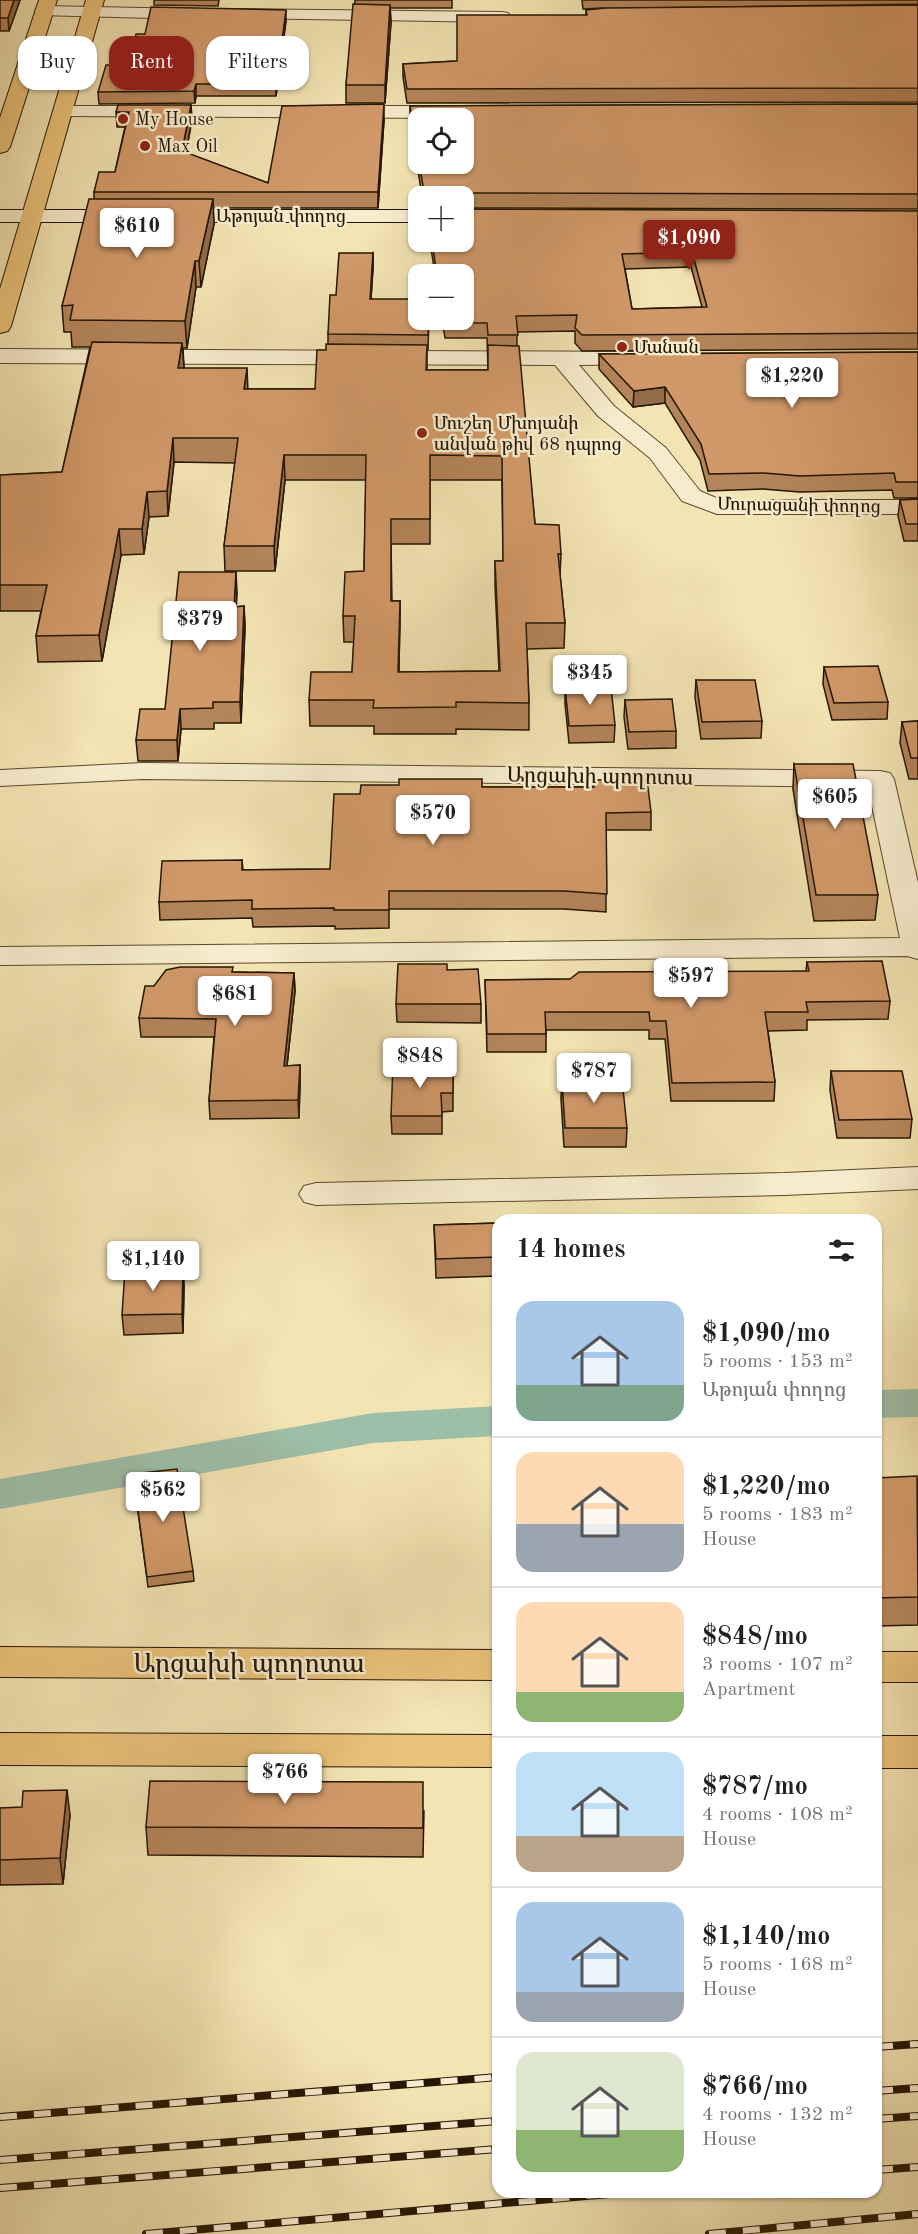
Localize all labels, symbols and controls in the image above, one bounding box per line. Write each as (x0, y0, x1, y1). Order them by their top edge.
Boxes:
chip: Buy (18, 36, 97, 90)
chip: Rent (109, 36, 194, 90)
chip: Filters (206, 36, 309, 90)
map controls (408, 108, 474, 330)
button: locate (408, 108, 474, 174)
place label: My House (135, 111, 213, 129)
marker: My House (116, 112, 130, 126)
place label: Max Oil (157, 138, 218, 156)
marker: Max Oil (138, 139, 152, 153)
button: + (408, 186, 474, 252)
pin: $610 (101, 208, 173, 259)
street label: Աթոյան փողոց (216, 208, 346, 227)
text: $610 (114, 217, 160, 237)
pin: $1,090 (640, 220, 738, 271)
text: $1,090 (657, 229, 721, 249)
button: − (408, 264, 474, 330)
place label: Մանան (634, 339, 699, 357)
marker: Մանան (615, 340, 629, 354)
pin: $1,220 (743, 358, 841, 409)
text: $1,220 (760, 367, 824, 387)
place label: Մուշեղ Մխոյանի անվան թիվ 68 դպրոց (434, 415, 622, 455)
marker: Մուշեղ Մխոյանի անվան թիվ 68 դպրոց (415, 426, 429, 440)
street label: Մուրացանի փողոց (717, 496, 881, 517)
pin: $379 (164, 601, 236, 652)
text: $379 (177, 610, 223, 630)
pin: $345 (554, 655, 626, 706)
text: $345 (567, 664, 613, 684)
street label: Արցախի պողոտա (507, 764, 693, 791)
pin: $605 (799, 779, 871, 830)
text: $605 (812, 788, 858, 808)
pin: $570 (397, 795, 469, 846)
text: $570 (410, 804, 456, 824)
pin: $597 (655, 958, 727, 1009)
text: $597 (668, 967, 714, 987)
pin: $681 (199, 976, 271, 1027)
text: $681 (212, 985, 258, 1005)
pin: $848 (384, 1038, 456, 1089)
text: $848 (397, 1047, 443, 1067)
pin: $787 (558, 1053, 630, 1104)
text: $787 (571, 1062, 617, 1082)
icon: filters (825, 1234, 858, 1267)
text: 14 homes (516, 1237, 625, 1263)
pin: $1,140 (104, 1241, 202, 1292)
text: $1,140 (121, 1250, 185, 1270)
text: $1,090/mo (702, 1321, 830, 1347)
icon: home (564, 1325, 636, 1397)
text: 5 rooms · 153 m² (702, 1352, 852, 1372)
text: Աթոյան փողոց (702, 1381, 846, 1401)
pin: $562 (127, 1472, 199, 1523)
text: $1,220/mo (702, 1474, 830, 1500)
icon: home (564, 1476, 636, 1548)
text: $562 (140, 1481, 186, 1501)
text: 5 rooms · 183 m² (702, 1505, 852, 1525)
text: House (702, 1530, 756, 1550)
text: $848/mo (702, 1624, 808, 1650)
icon: home (564, 1626, 636, 1698)
street label: Արցախի պողոտա (134, 1652, 364, 1679)
text: 3 rooms · 107 m² (702, 1655, 852, 1675)
text: Apartment (702, 1680, 796, 1700)
pin: $766 (249, 1754, 321, 1805)
text: $766 (262, 1763, 308, 1783)
text: $787/mo (702, 1774, 808, 1800)
icon: home (564, 1776, 636, 1848)
text: 4 rooms · 108 m² (702, 1805, 852, 1825)
text: House (702, 1830, 756, 1850)
text: $1,140/mo (702, 1924, 830, 1950)
icon: home (564, 1926, 636, 1998)
text: 5 rooms · 168 m² (702, 1955, 852, 1975)
text: House (702, 1980, 756, 2000)
text: $766/mo (702, 2074, 808, 2100)
icon: home (564, 2076, 636, 2148)
text: 4 rooms · 132 m² (702, 2105, 852, 2125)
text: House (702, 2130, 756, 2150)

